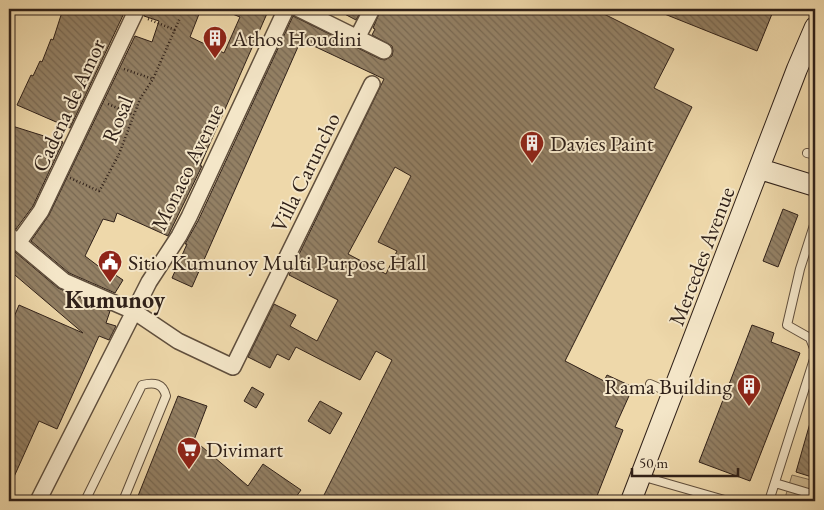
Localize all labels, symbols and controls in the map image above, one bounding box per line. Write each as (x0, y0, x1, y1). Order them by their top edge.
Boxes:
place label: Athos Houdini (231, 24, 362, 53)
building icon: Athos Houdini (202, 25, 228, 59)
street label: Cadena de Amor (25, 33, 112, 176)
street label: Rosal (95, 92, 140, 147)
street label: Monaco Avenue (144, 99, 231, 235)
street label: Villa Caruncho (264, 108, 347, 237)
place label: Davies Paint (550, 129, 654, 158)
building icon: Davies Paint (519, 130, 545, 164)
street label: Mercedes Avenue (662, 182, 741, 330)
place label: Sitio Kumunoy Multi Purpose Hall (128, 248, 427, 277)
public building icon: Sitio Kumunoy Multi Purpose Hall (97, 249, 123, 283)
district label: Kumunoy (65, 284, 166, 316)
place label: Rama Building (604, 372, 732, 401)
building icon: Rama Building (736, 373, 762, 407)
place label: Divimart (206, 435, 283, 464)
supermarket icon: Divimart (176, 436, 202, 470)
scale bar (632, 445, 738, 477)
text: 50 m (639, 453, 668, 472)

